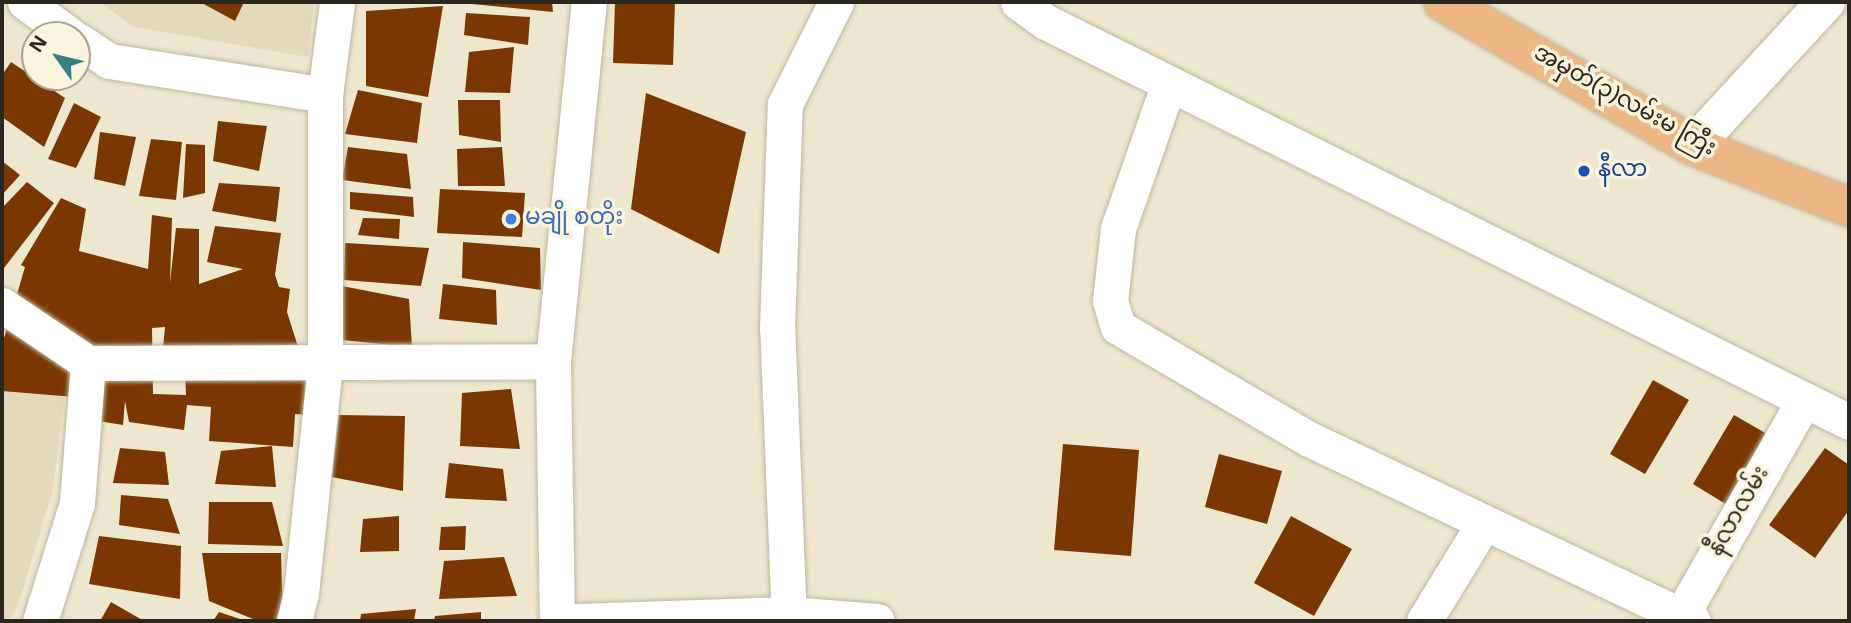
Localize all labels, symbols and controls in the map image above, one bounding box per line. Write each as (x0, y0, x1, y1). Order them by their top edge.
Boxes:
north arrow (21, 21, 91, 91)
text: N (19, 27, 61, 63)
street label: အမှတ်(၃)လမ်းမ ကြီး (1528, 40, 1720, 164)
place label: နီလာ (1598, 157, 1647, 185)
marker: နီလာ (1576, 163, 1592, 179)
place label: မချို စတိုး (525, 205, 623, 233)
marker: မချို စတိုး (503, 211, 519, 227)
street label: နီလာလမ်း (1703, 462, 1777, 562)

